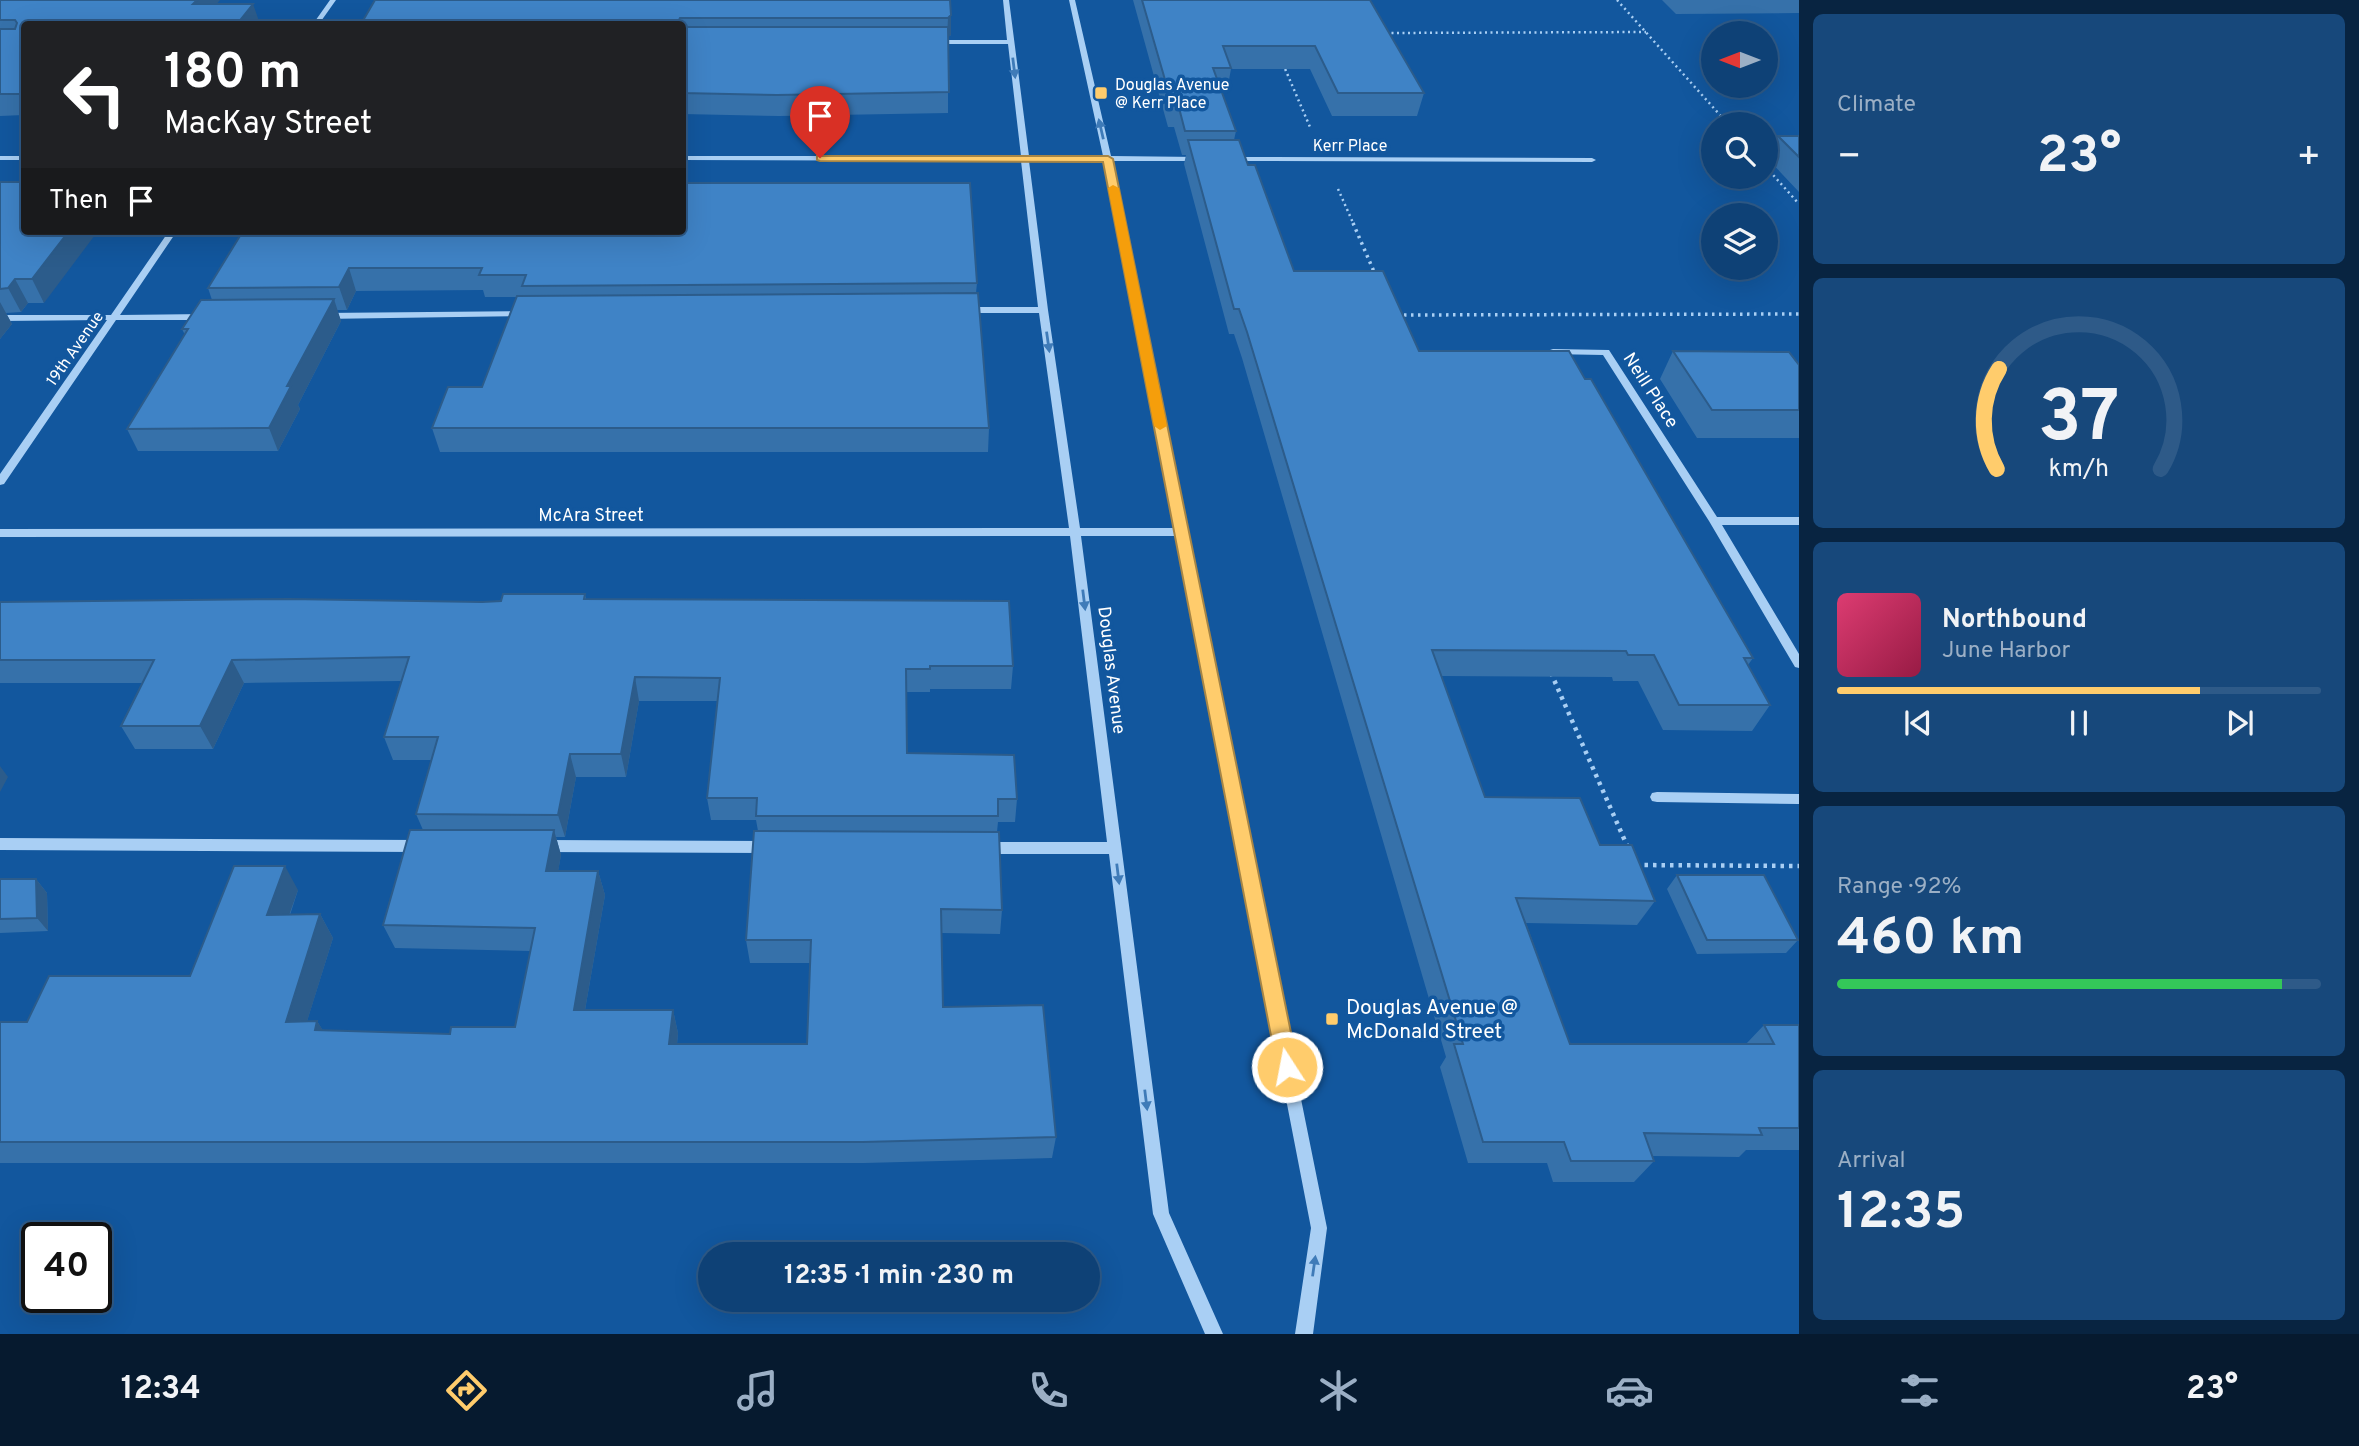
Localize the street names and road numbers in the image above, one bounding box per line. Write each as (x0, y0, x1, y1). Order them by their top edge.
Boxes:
street label: Kerr Place (1313, 137, 1387, 157)
street label: 19th Avenue (43, 308, 109, 390)
street label: Neill Place (1617, 349, 1683, 433)
street label: McAra Street (538, 505, 644, 528)
street label: Douglas Avenue (1091, 605, 1130, 735)

